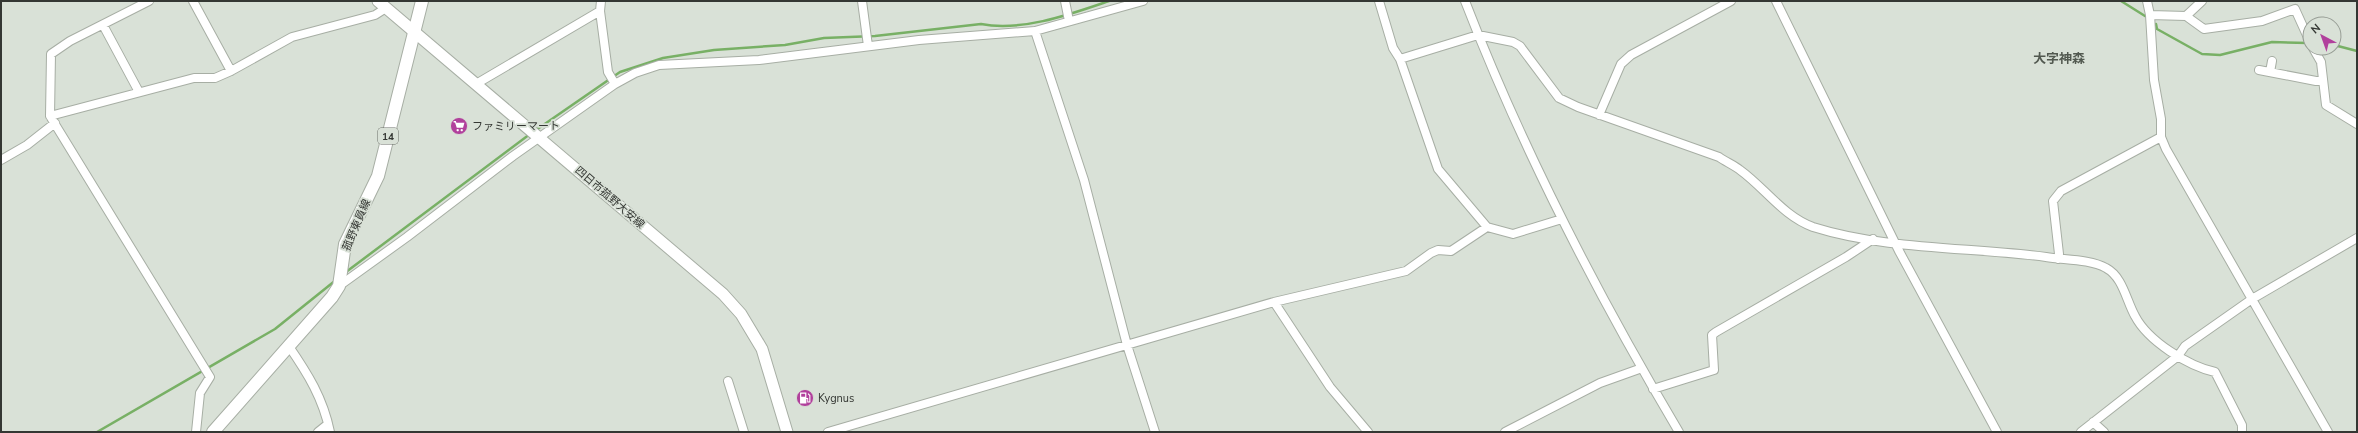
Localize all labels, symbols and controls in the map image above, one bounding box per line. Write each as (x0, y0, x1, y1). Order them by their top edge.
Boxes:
north arrow (2302, 16, 2342, 56)
text: N (2308, 20, 2324, 37)
district label: 大字神森 (2033, 50, 2085, 68)
supermarket icon: ファミリーマート (449, 116, 469, 136)
place label: ファミリーマート (472, 119, 560, 134)
road number: 14 (378, 128, 398, 144)
street label: 四日市菰野大安線 (572, 163, 648, 232)
street label: 菰野東員線 (339, 197, 374, 253)
fuel station icon: Kygnus (795, 388, 815, 408)
place label: Kygnus (818, 391, 854, 406)

